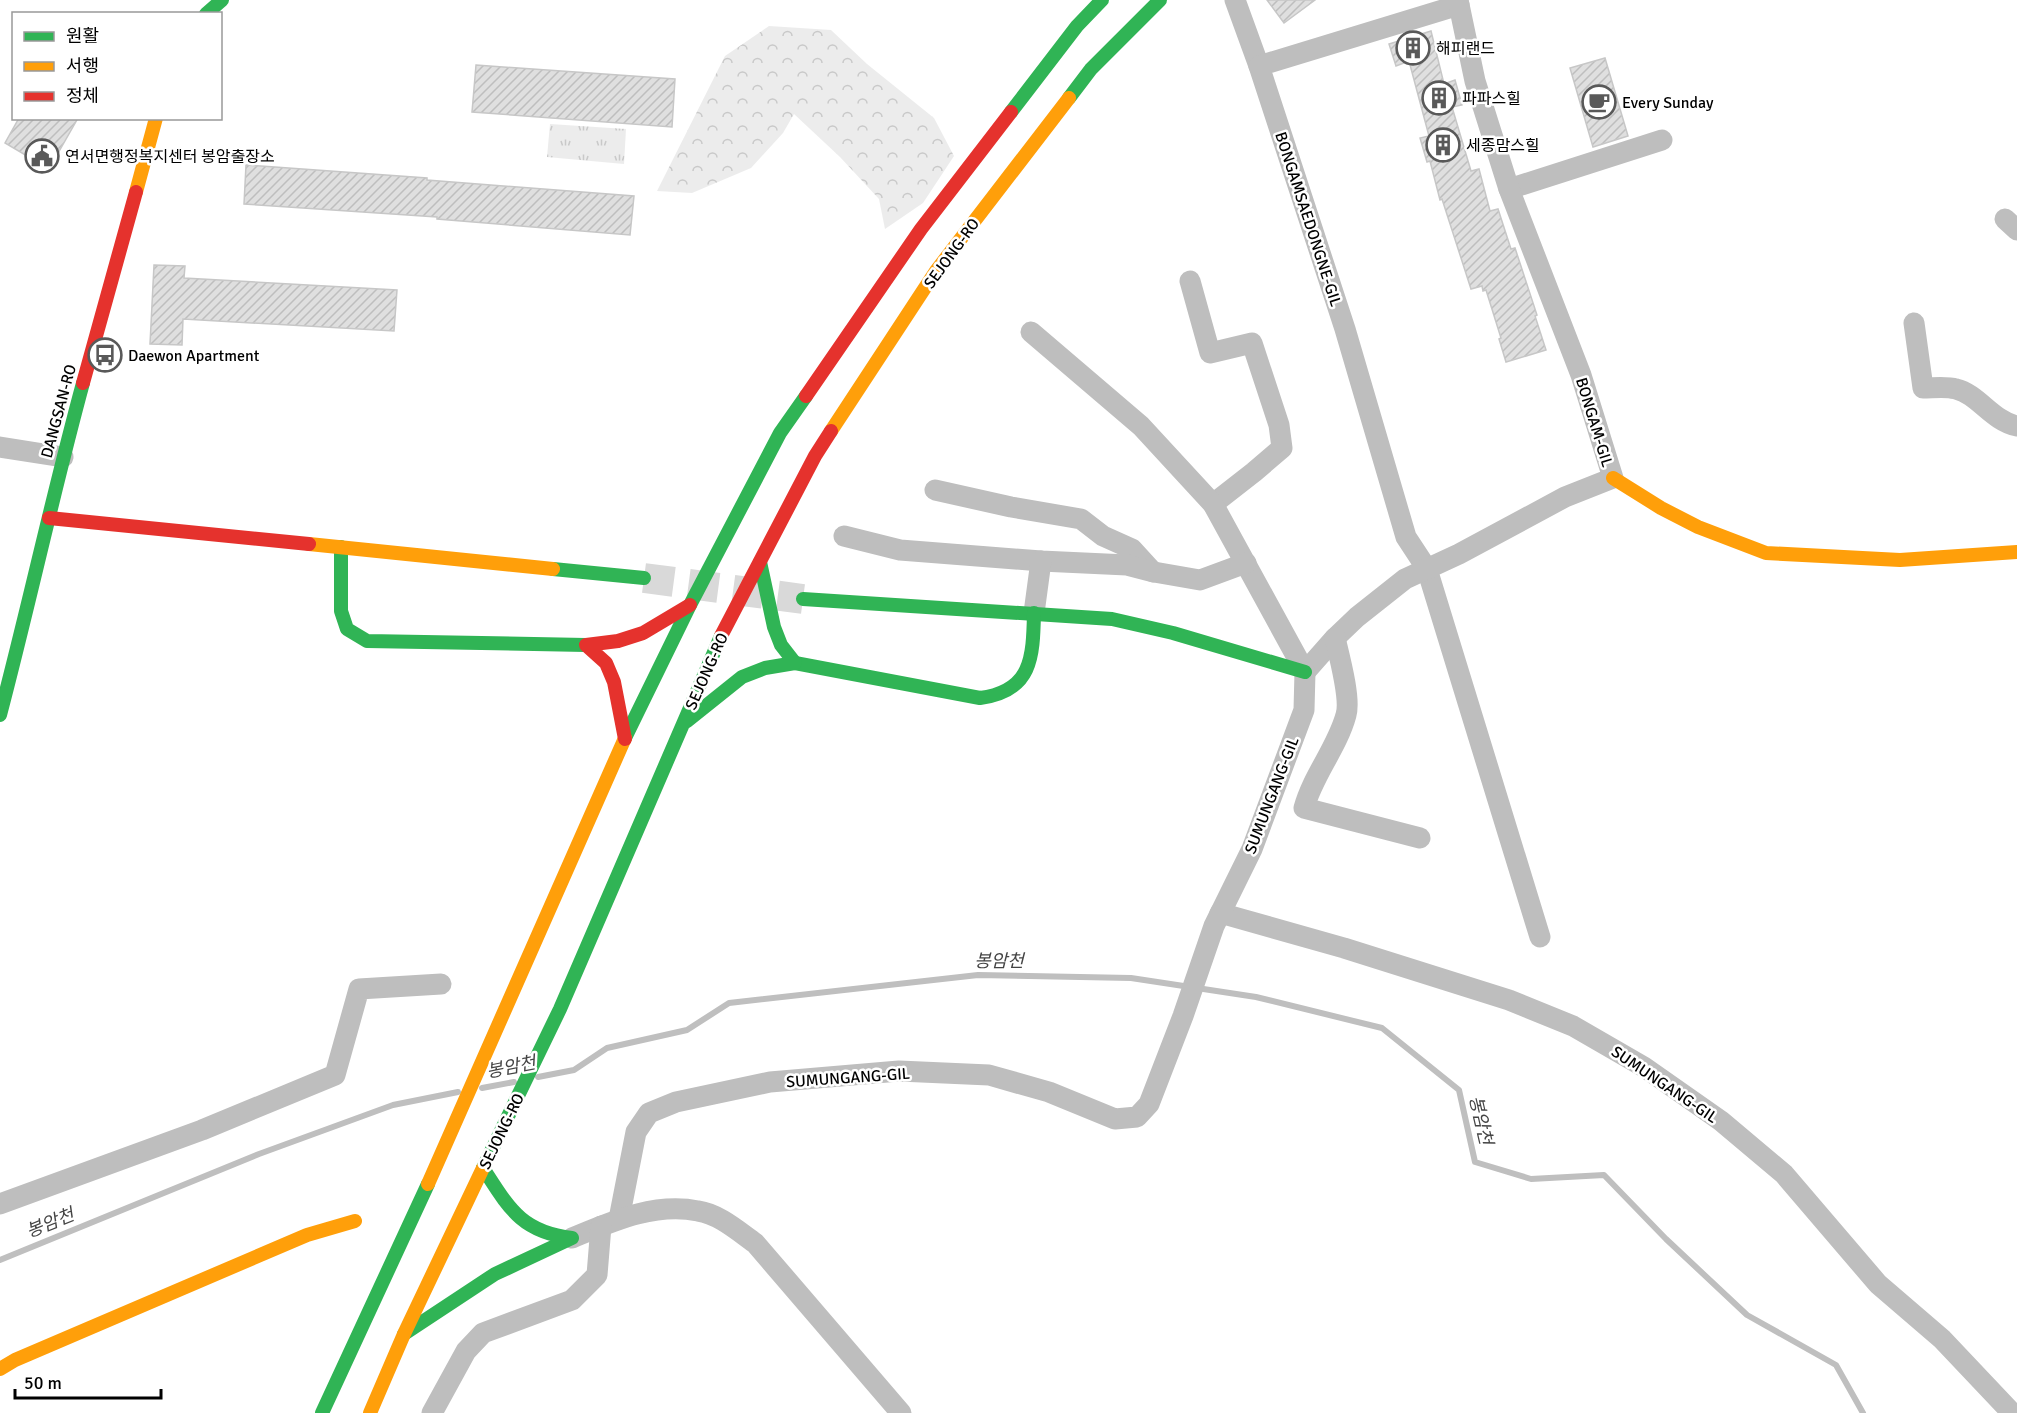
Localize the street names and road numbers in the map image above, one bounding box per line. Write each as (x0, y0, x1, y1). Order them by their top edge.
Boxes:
street label: BONGAMSAEDONGNE-GIL (1270, 129, 1346, 309)
street label: SEJONG-RO (920, 214, 984, 293)
street label: DANGSAN-RO (37, 362, 81, 460)
street label: BONGAM-GIL (1571, 375, 1617, 470)
street label: SEJONG-RO (681, 630, 733, 713)
street label: SUMUNGANG-GIL (1240, 734, 1303, 857)
street label: SUMUNGANG-GIL (1607, 1042, 1721, 1128)
street label: SUMUNGANG-GIL (786, 1064, 911, 1092)
street label: SEJONG-RO (475, 1090, 529, 1173)

